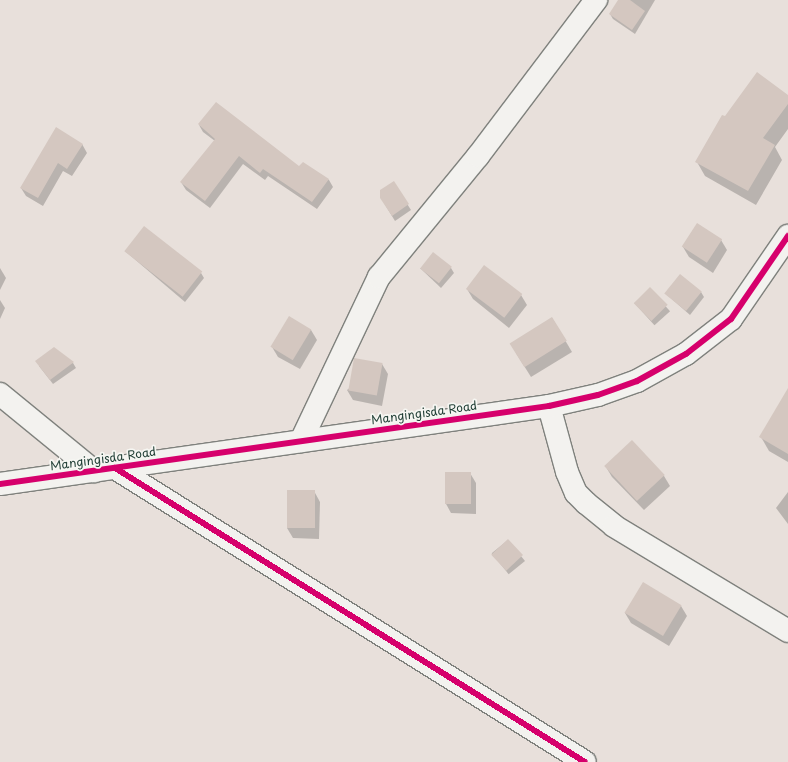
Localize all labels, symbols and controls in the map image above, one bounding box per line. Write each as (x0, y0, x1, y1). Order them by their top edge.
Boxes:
street label: Mangingisda Road (370, 398, 478, 428)
street label: Mangingisda Road (49, 444, 157, 474)

